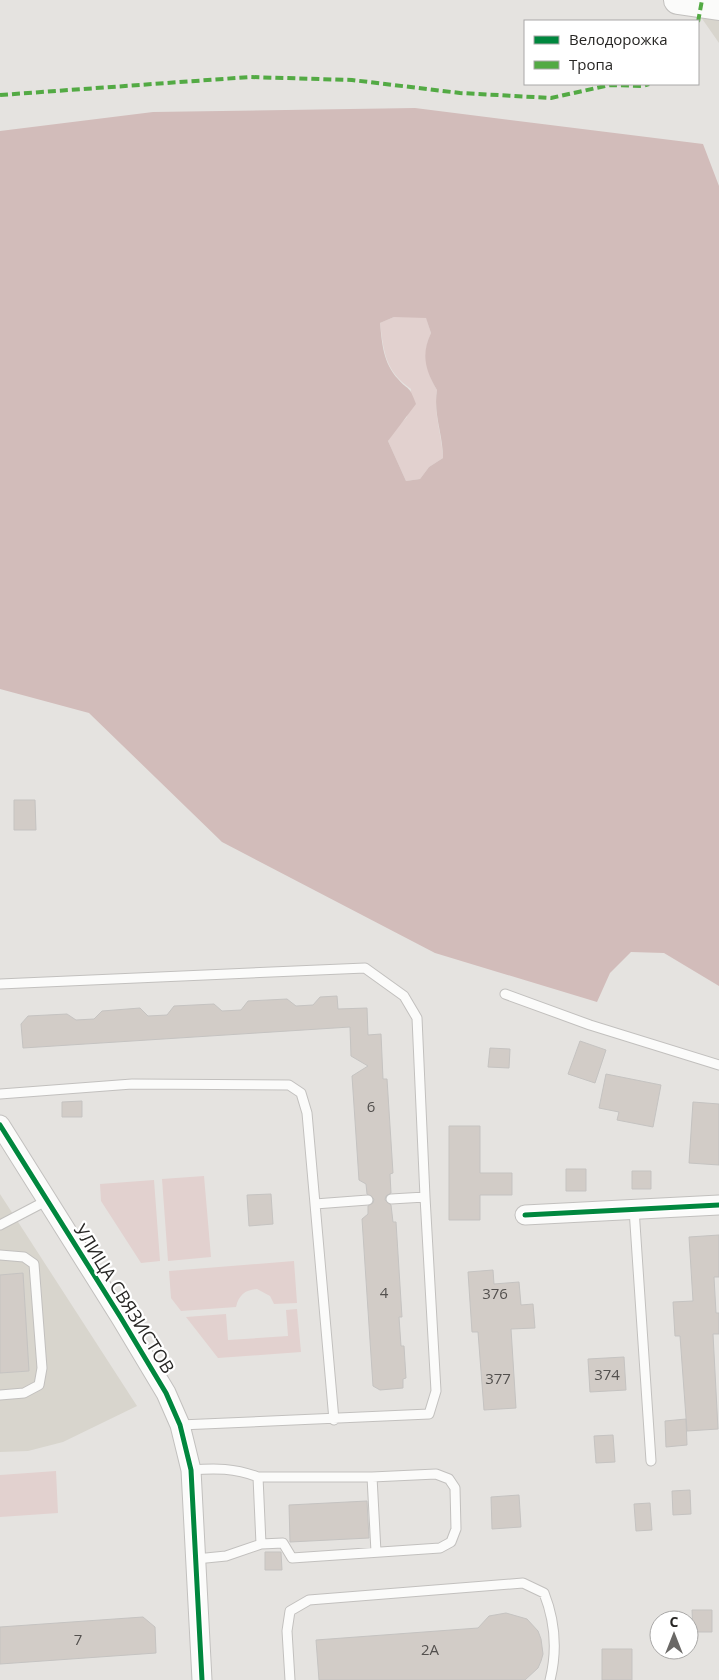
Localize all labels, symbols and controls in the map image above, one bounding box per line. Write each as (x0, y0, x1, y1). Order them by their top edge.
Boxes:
legend (524, 20, 699, 85)
text: Велодорожка (569, 29, 668, 49)
text: Тропа (569, 54, 613, 74)
house number: 6 (367, 1096, 375, 1116)
street label: УЛИЦА СВЯЗИСТОВ (69, 1219, 181, 1378)
house number: 4 (380, 1282, 389, 1302)
house number: 376 (482, 1283, 508, 1303)
house number: 374 (594, 1364, 620, 1384)
house number: 377 (485, 1368, 511, 1388)
north arrow (649, 1610, 699, 1660)
text: С (670, 1612, 679, 1631)
house number: 7 (74, 1629, 82, 1649)
house number: 2А (421, 1639, 440, 1659)

